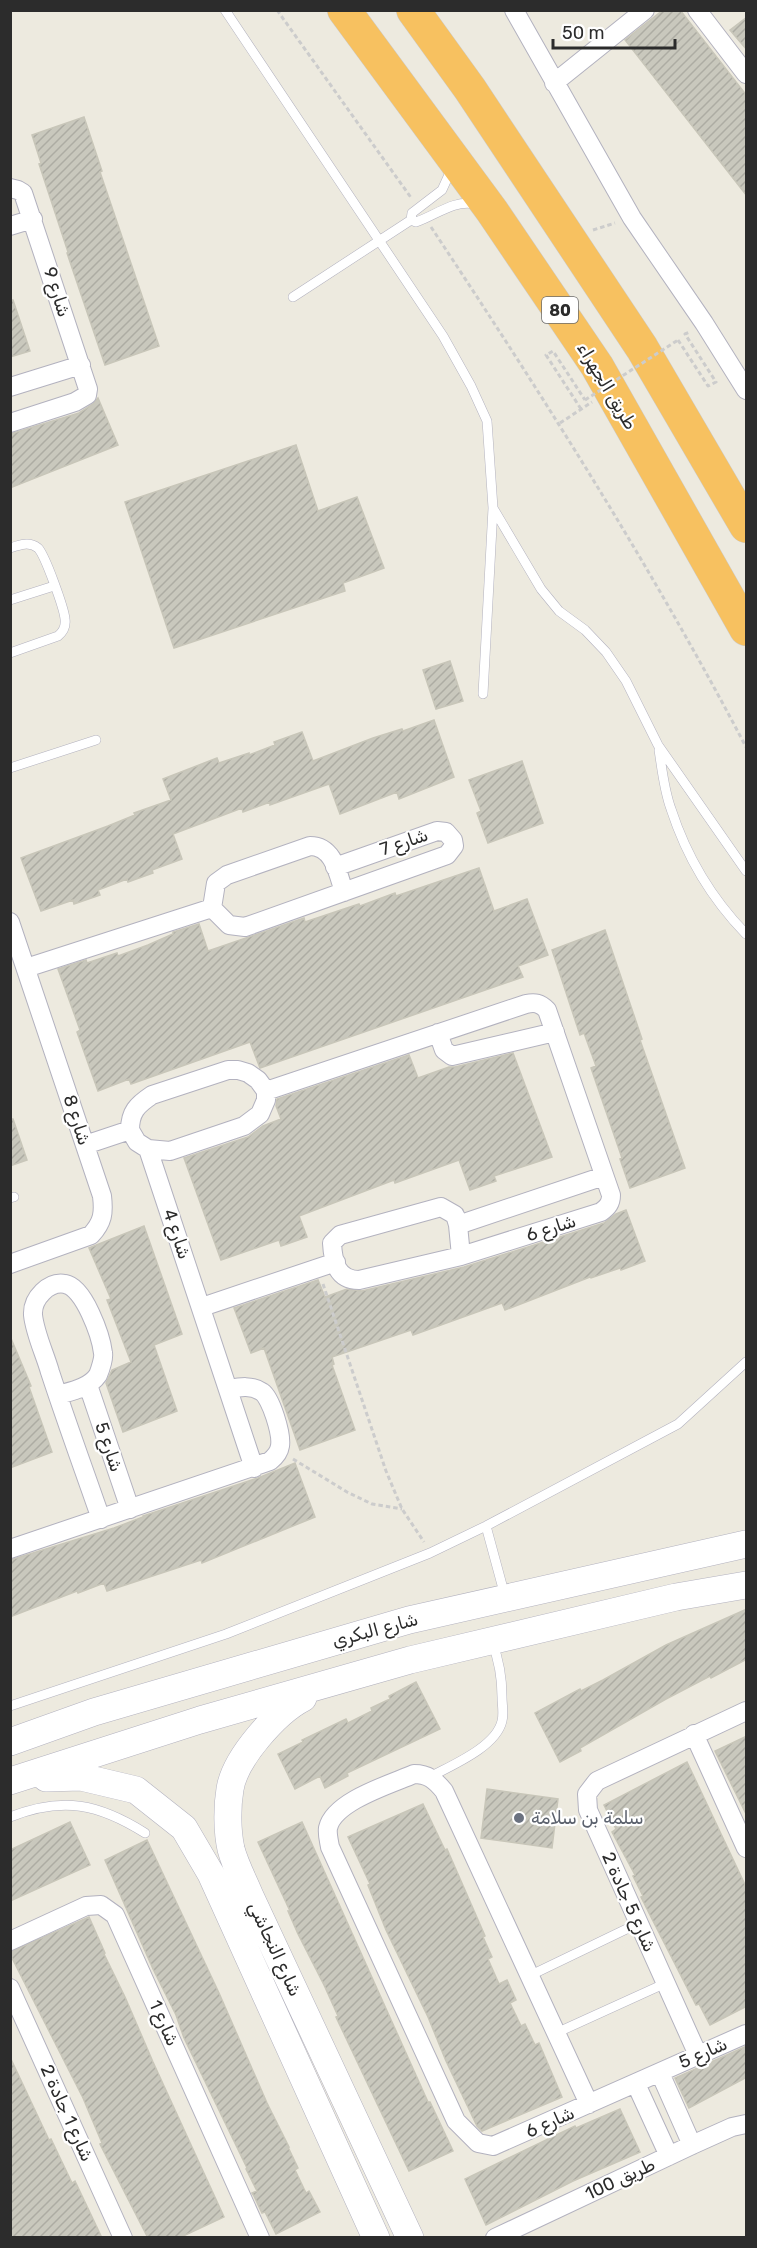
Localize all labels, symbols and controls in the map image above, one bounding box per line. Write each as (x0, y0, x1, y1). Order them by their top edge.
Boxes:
scale bar (553, 12, 674, 50)
text: 50 m (562, 22, 605, 44)
street label: شارع 9 (38, 264, 75, 320)
road number: 80 (542, 297, 578, 323)
street label: طريق الجهراء (572, 338, 642, 434)
street label: شارع 7 (377, 824, 431, 861)
street label: شارع 8 (58, 1092, 95, 1148)
street label: شارع 4 (157, 1206, 196, 1262)
street label: شارع 6 (523, 1210, 579, 1247)
street label: شارع 5 (89, 1419, 128, 1475)
street label: شارع البكري (330, 1608, 421, 1653)
place label: سلمة بن سلامة (531, 1807, 644, 1829)
marker: سلمة بن سلامة (512, 1811, 526, 1825)
street label: شارع 5 جادة 2 (596, 1849, 661, 1956)
street label: شارع النجاشي (242, 1898, 307, 2001)
street label: شارع 1 (143, 1997, 184, 2050)
street label: شارع 5 (675, 2033, 731, 2074)
street label: شارع 1 جادة 2 (35, 2061, 98, 2165)
street label: شارع 6 (522, 2102, 578, 2143)
street label: طريق 100 (582, 2153, 658, 2205)

